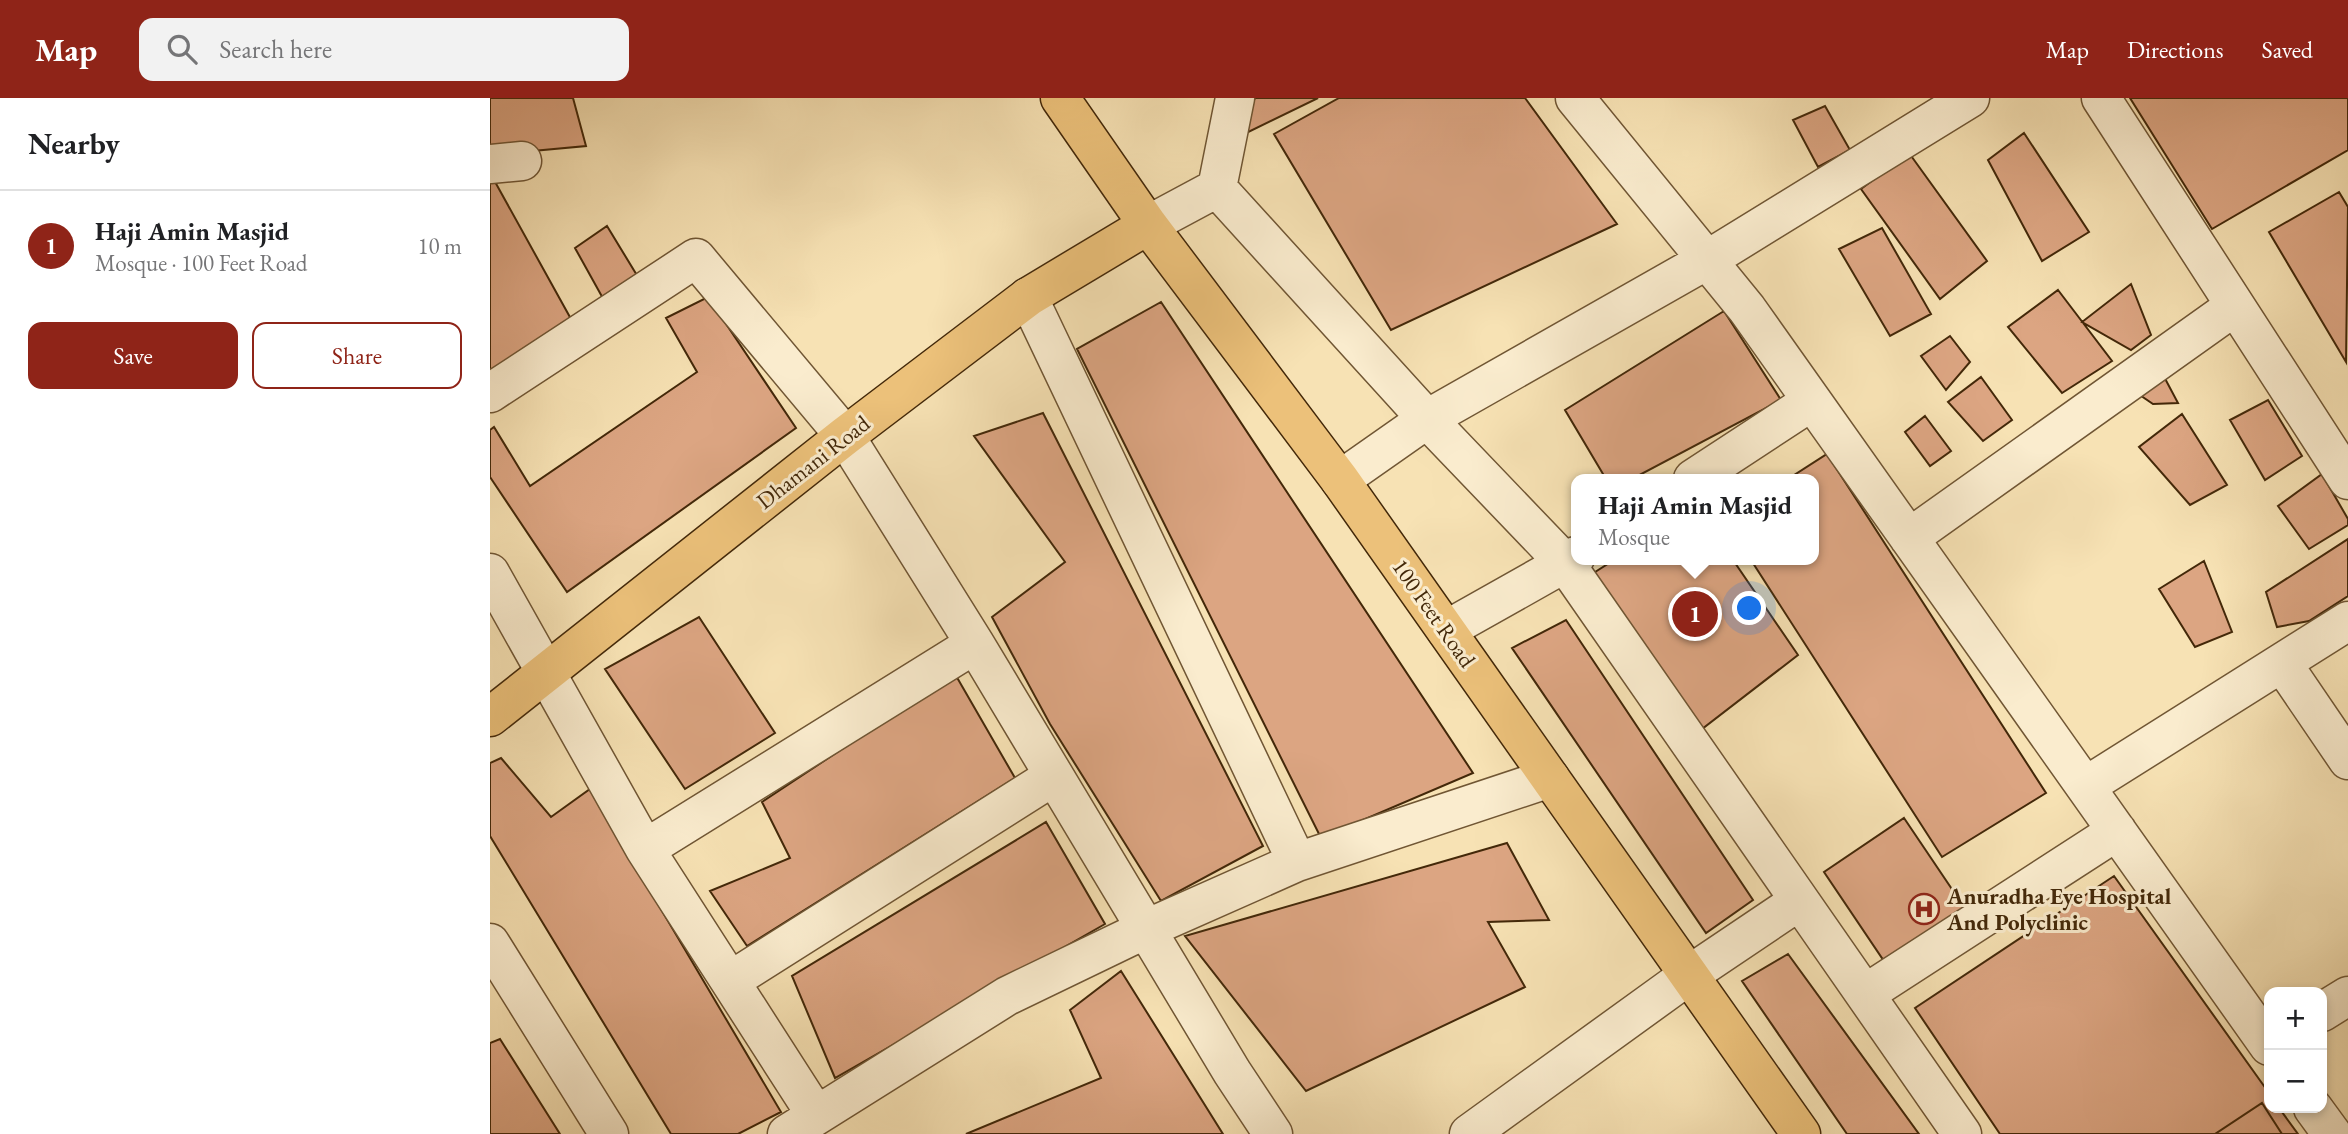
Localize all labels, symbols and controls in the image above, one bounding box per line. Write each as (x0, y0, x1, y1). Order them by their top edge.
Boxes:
search box (139, 18, 629, 81)
text: Map (35, 28, 97, 71)
icon: search (163, 30, 201, 68)
text: Search here (219, 32, 332, 66)
text: Map (2046, 34, 2089, 65)
text: Directions (2127, 34, 2224, 65)
text: Saved (2262, 34, 2313, 65)
text: Nearby (28, 124, 120, 163)
text: Haji Amin Masjid (95, 214, 289, 248)
text: 1 (45, 231, 57, 261)
text: 10 m (417, 231, 462, 261)
text: Mosque · 100 Feet Road (95, 248, 307, 278)
button: Save (28, 322, 238, 389)
button: Share (252, 322, 462, 389)
street label: Dhamani Road (750, 408, 876, 516)
popup (1571, 474, 1819, 565)
text: Haji Amin Masjid (1598, 488, 1792, 522)
text: Mosque (1598, 522, 1670, 552)
street label: 100 Feet Road (1385, 553, 1483, 674)
pin: 1 (1672, 588, 1718, 640)
your location (1732, 591, 1766, 625)
place label: Anuradha Eye Hospital And Polyclinic (1946, 881, 2172, 937)
hospital icon: Anuradha Eye Hospital And Polyclinic (1907, 892, 1941, 926)
map controls (2264, 987, 2327, 1113)
button: + (2264, 987, 2327, 1050)
button: − (2264, 1050, 2327, 1113)

